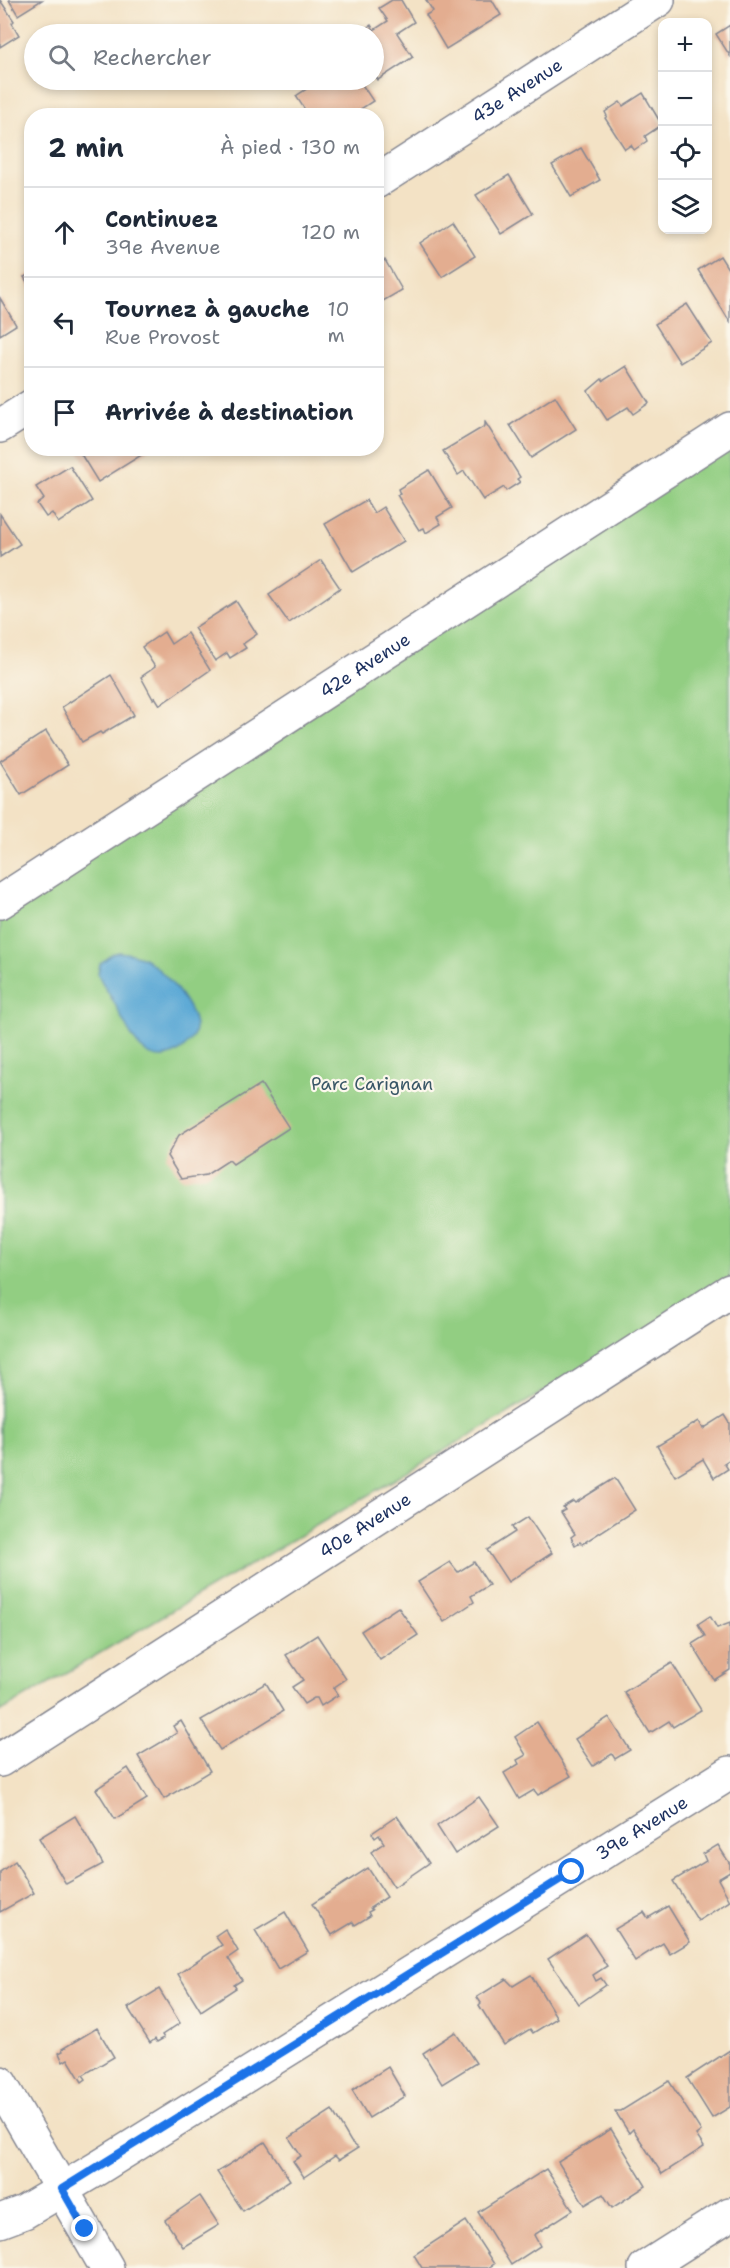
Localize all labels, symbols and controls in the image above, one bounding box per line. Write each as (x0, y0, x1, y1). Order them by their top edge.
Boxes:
map controls (658, 18, 712, 234)
button: + (658, 18, 712, 72)
search box (24, 24, 384, 90)
icon: search (45, 41, 78, 74)
text: Rechercher (93, 43, 212, 72)
street label: 43e Avenue (467, 53, 567, 129)
button: − (658, 72, 712, 126)
button: locate (658, 126, 712, 180)
text: 2 min (48, 130, 124, 165)
text: À pied · 130 m (220, 134, 360, 160)
button: layers (658, 180, 712, 234)
text: Continuez (105, 205, 218, 234)
icon: ahead (48, 216, 81, 249)
text: 120 m (301, 219, 360, 245)
text: 39e Avenue (105, 234, 221, 260)
text: Tournez à gauche (105, 295, 310, 324)
text: 10 m (328, 296, 349, 348)
icon: left (48, 306, 81, 339)
text: Rue Provost (105, 324, 220, 350)
icon: arrive (48, 396, 81, 429)
text: Arrivée à destination (105, 398, 353, 427)
street label: 42e Avenue (315, 627, 415, 704)
park label: Parc Carignan (311, 1072, 433, 1096)
street label: 40e Avenue (315, 1487, 416, 1564)
street label: 39e Avenue (591, 1790, 692, 1866)
route start (558, 1858, 584, 1884)
route end (71, 2215, 97, 2241)

